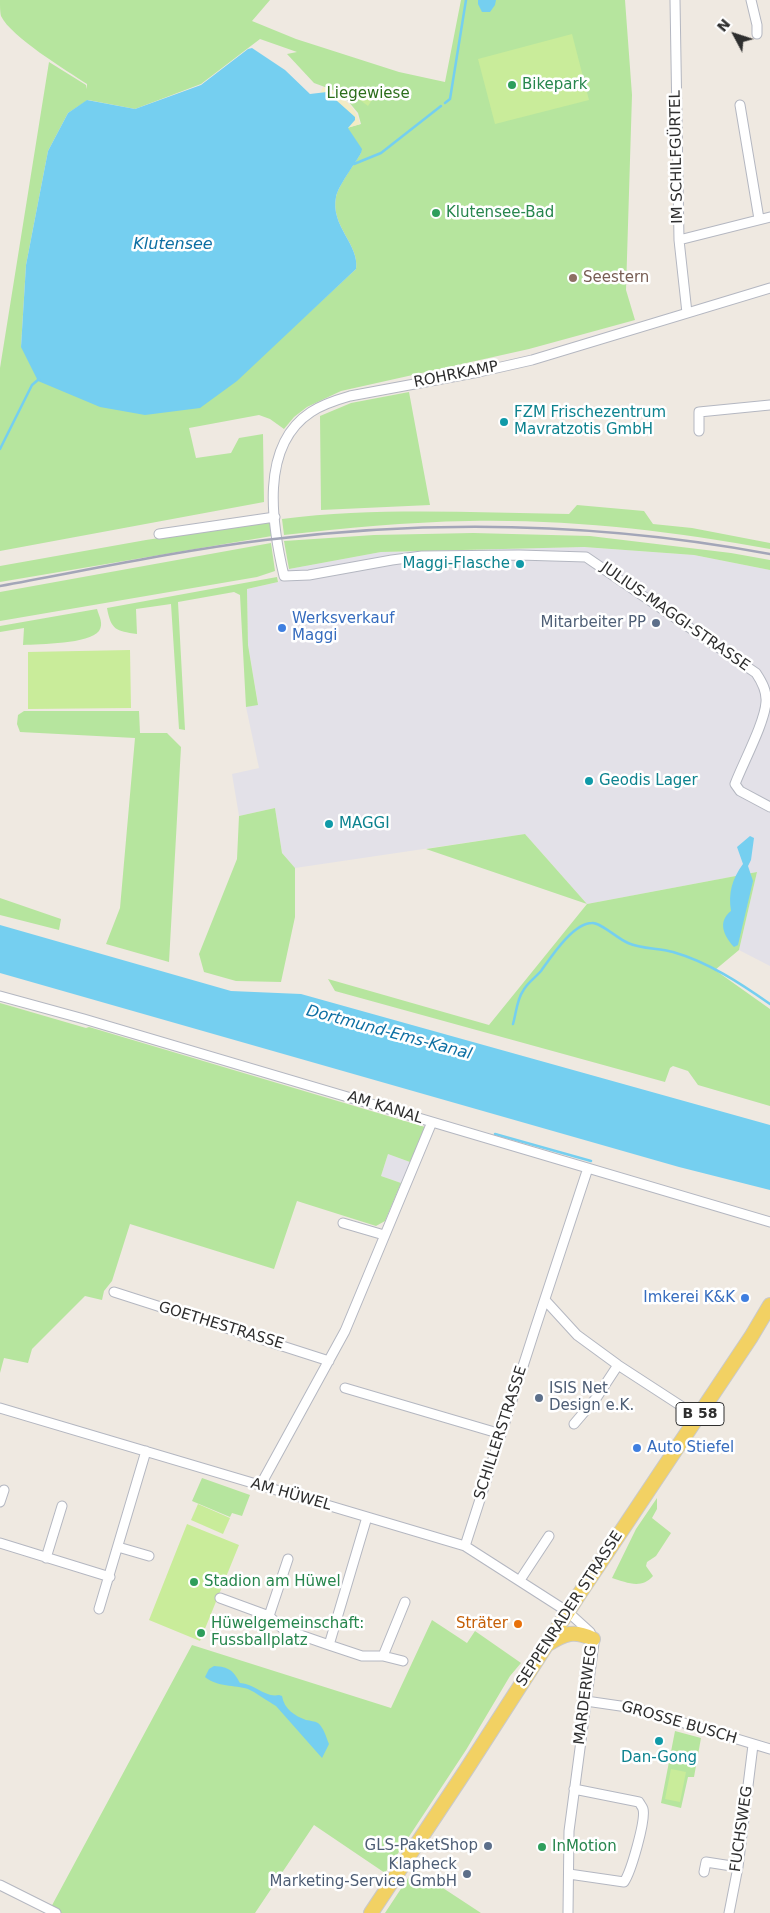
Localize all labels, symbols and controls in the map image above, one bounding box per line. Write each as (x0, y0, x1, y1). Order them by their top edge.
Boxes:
north arrow (710, 10, 760, 60)
text: N (714, 16, 733, 35)
place label: Bikepark (522, 76, 587, 94)
marker: Bikepark (506, 79, 518, 91)
park label: Liegewiese (326, 85, 410, 103)
street label: IM SCHILFGÜRTEL (667, 90, 687, 224)
place label: Klutensee-Bad (446, 204, 554, 222)
marker: Klutensee-Bad (430, 207, 442, 219)
water label: Klutensee (133, 235, 213, 255)
place label: Seestern (583, 269, 649, 287)
marker: Seestern (567, 272, 579, 284)
street label: ROHRKAMP (412, 358, 500, 392)
place label: FZM Frischezentrum Mavratzotis GmbH (514, 404, 666, 439)
marker: FZM Frischezentrum Mavratzotis GmbH (498, 416, 510, 428)
place label: Maggi-Flasche (402, 555, 510, 573)
marker: Maggi-Flasche (514, 558, 526, 570)
street label: JULIUS-MAGGI-STRASSE (597, 559, 753, 675)
place label: Werksverkauf Maggi (292, 610, 395, 645)
place label: Mitarbeiter PP (541, 614, 646, 632)
marker: Mitarbeiter PP (650, 617, 662, 629)
marker: Werksverkauf Maggi (276, 622, 288, 634)
place label: Geodis Lager (599, 772, 698, 790)
marker: Geodis Lager (583, 775, 595, 787)
place label: MAGGI (339, 815, 390, 833)
marker: MAGGI (323, 818, 335, 830)
water label: Dortmund-Ems-Kanal (304, 1002, 474, 1064)
street label: AM KANAL (345, 1088, 425, 1128)
place label: Imkerei K&K (643, 1289, 735, 1307)
marker: Imkerei K&K (739, 1292, 751, 1304)
street label: GOETHESTRASSE (156, 1298, 286, 1354)
street label: SCHILLERSTRASSE (471, 1364, 531, 1502)
place label: ISIS Net Design e.K. (549, 1380, 634, 1415)
marker: ISIS Net Design e.K. (533, 1392, 545, 1404)
road number: B 58 (676, 1402, 724, 1426)
place label: Auto Stiefel (647, 1439, 734, 1457)
marker: Auto Stiefel (631, 1442, 643, 1454)
street label: AM HÜWEL (249, 1475, 333, 1515)
street label: SEPPENRADER STRASSE (513, 1528, 627, 1690)
place label: Stadion am Hüwel (204, 1573, 341, 1591)
marker: Stadion am Hüwel (188, 1576, 200, 1588)
place label: Hüwelgemeinschaft: Fussballplatz (211, 1615, 364, 1650)
place label: Sträter (456, 1615, 508, 1633)
marker: Sträter (512, 1618, 524, 1630)
marker: Hüwelgemeinschaft: Fussballplatz (195, 1627, 207, 1639)
street label: MARDERWEG (571, 1644, 601, 1746)
street label: GROSSE BUSCH (619, 1698, 739, 1748)
marker: Dan-Gong (653, 1735, 665, 1747)
place label: Dan-Gong (621, 1749, 697, 1767)
street label: FUCHSWEG (727, 1785, 757, 1873)
place label: GLS-PaketShop (365, 1837, 478, 1855)
place label: InMotion (552, 1838, 617, 1856)
marker: GLS-PaketShop (482, 1840, 494, 1852)
marker: InMotion (536, 1841, 548, 1853)
place label: Klapheck Marketing-Service GmbH (270, 1856, 457, 1891)
marker: Klapheck Marketing-Service GmbH (461, 1868, 473, 1880)

